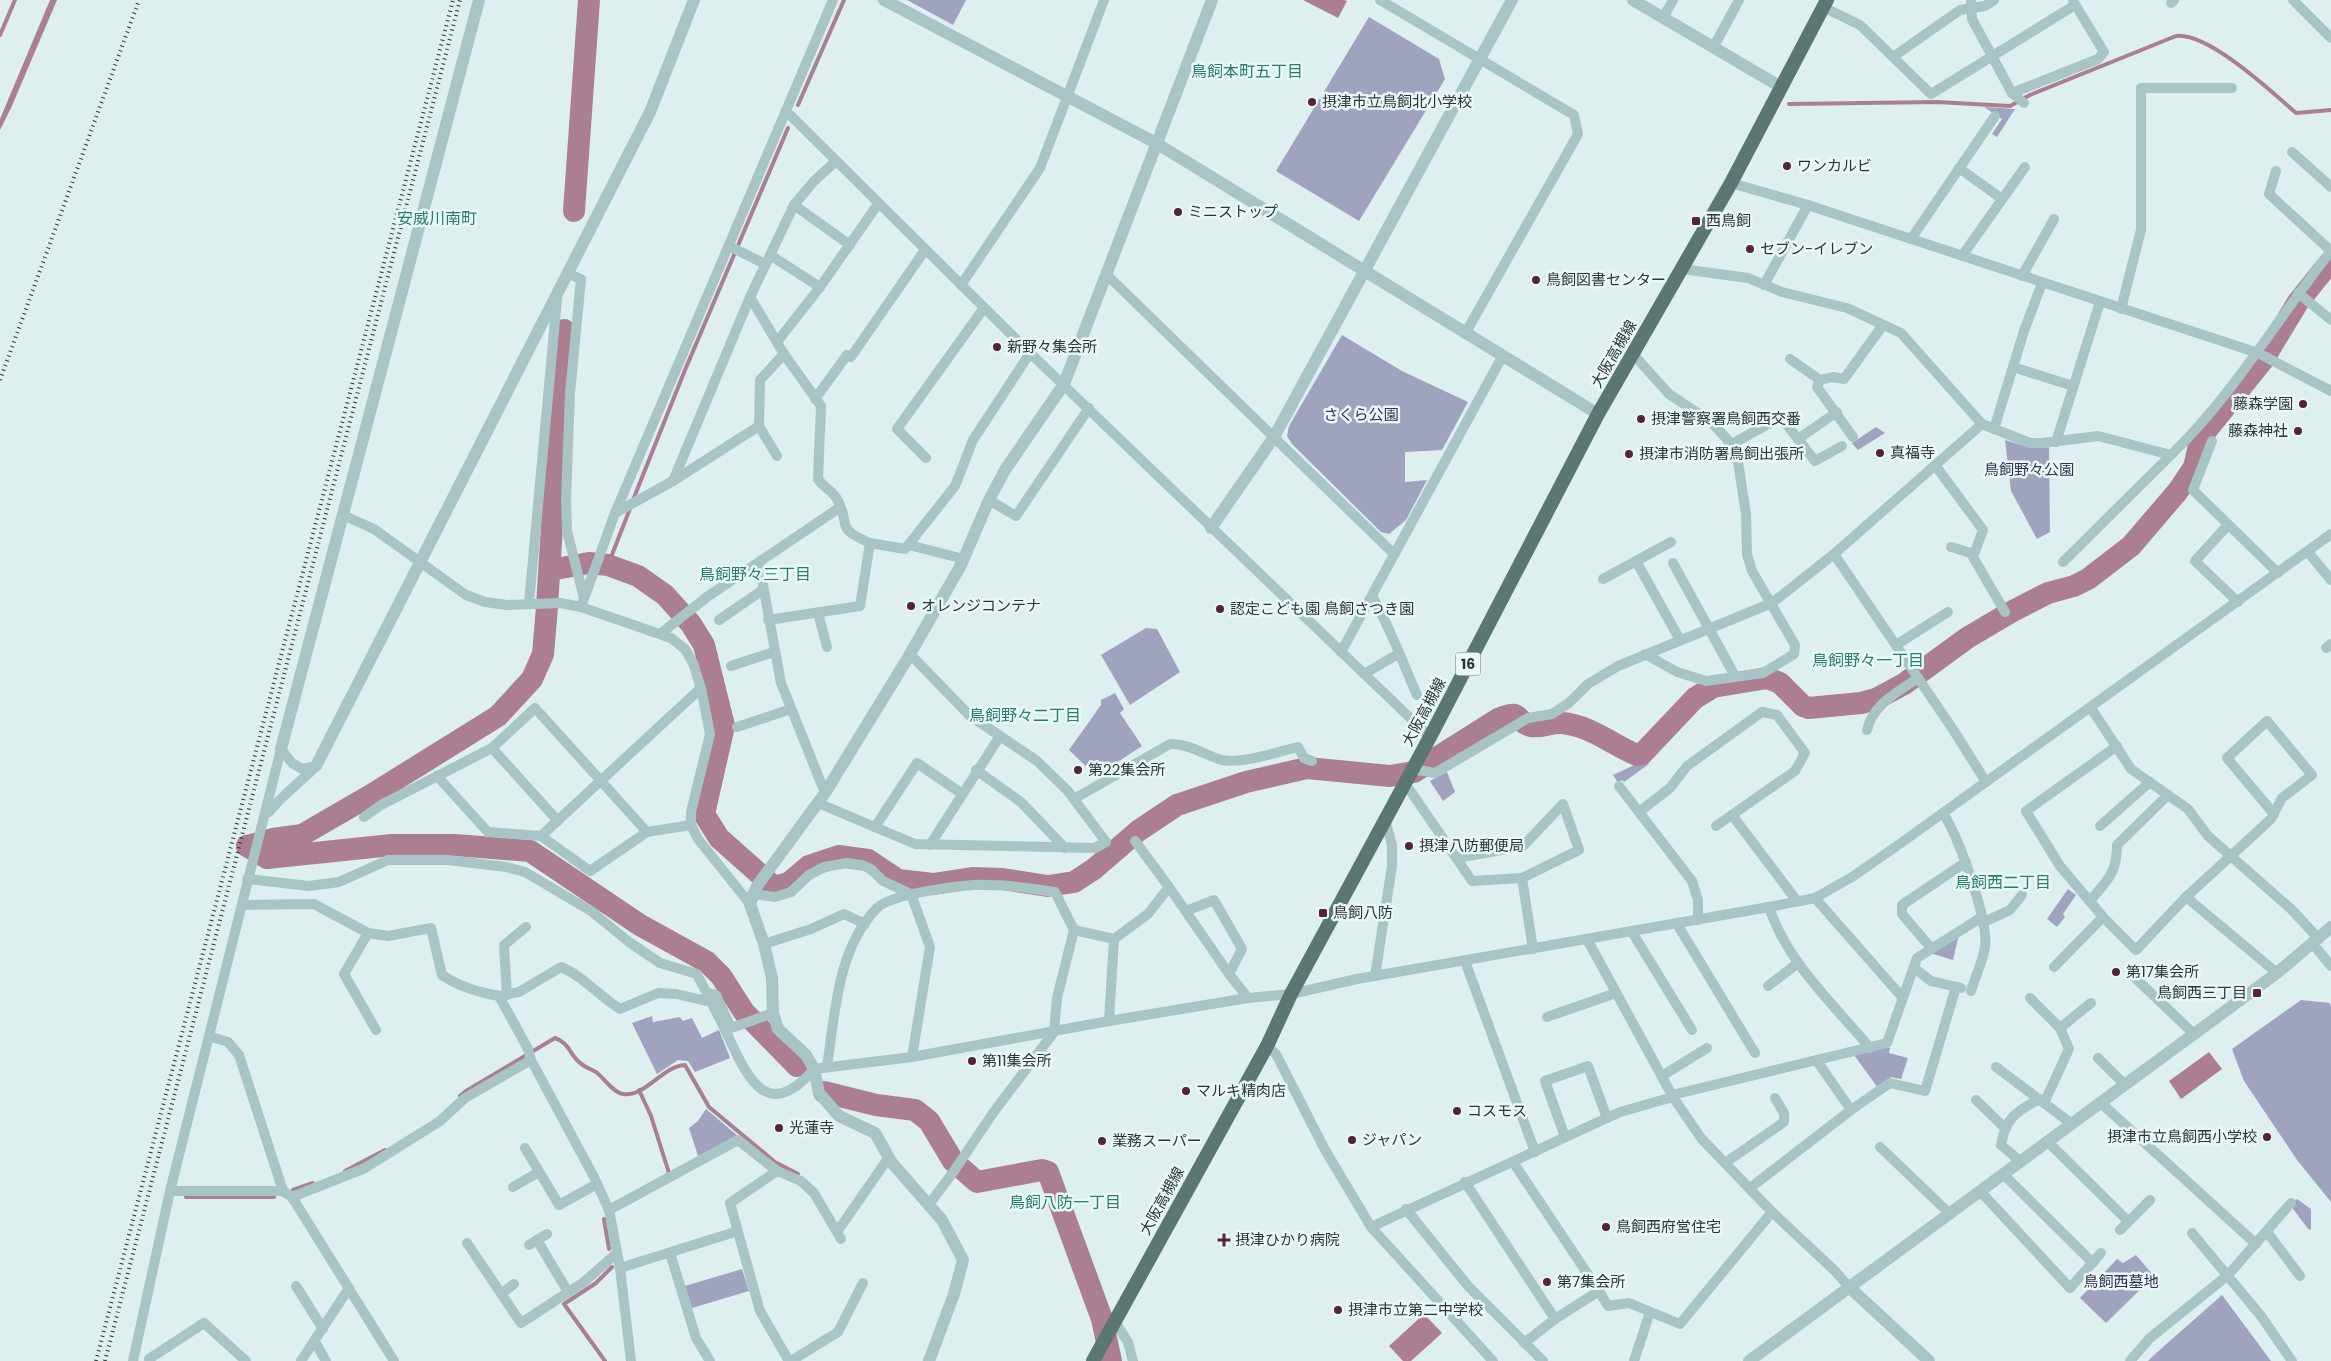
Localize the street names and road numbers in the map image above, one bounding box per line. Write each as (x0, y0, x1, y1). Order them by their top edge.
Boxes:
street label: 大阪高槻線 (1586, 316, 1641, 391)
road number: 16 (1456, 652, 1480, 676)
street label: 大阪高槻線 (1397, 674, 1450, 750)
street label: 大阪高槻線 (1134, 1163, 1189, 1239)

